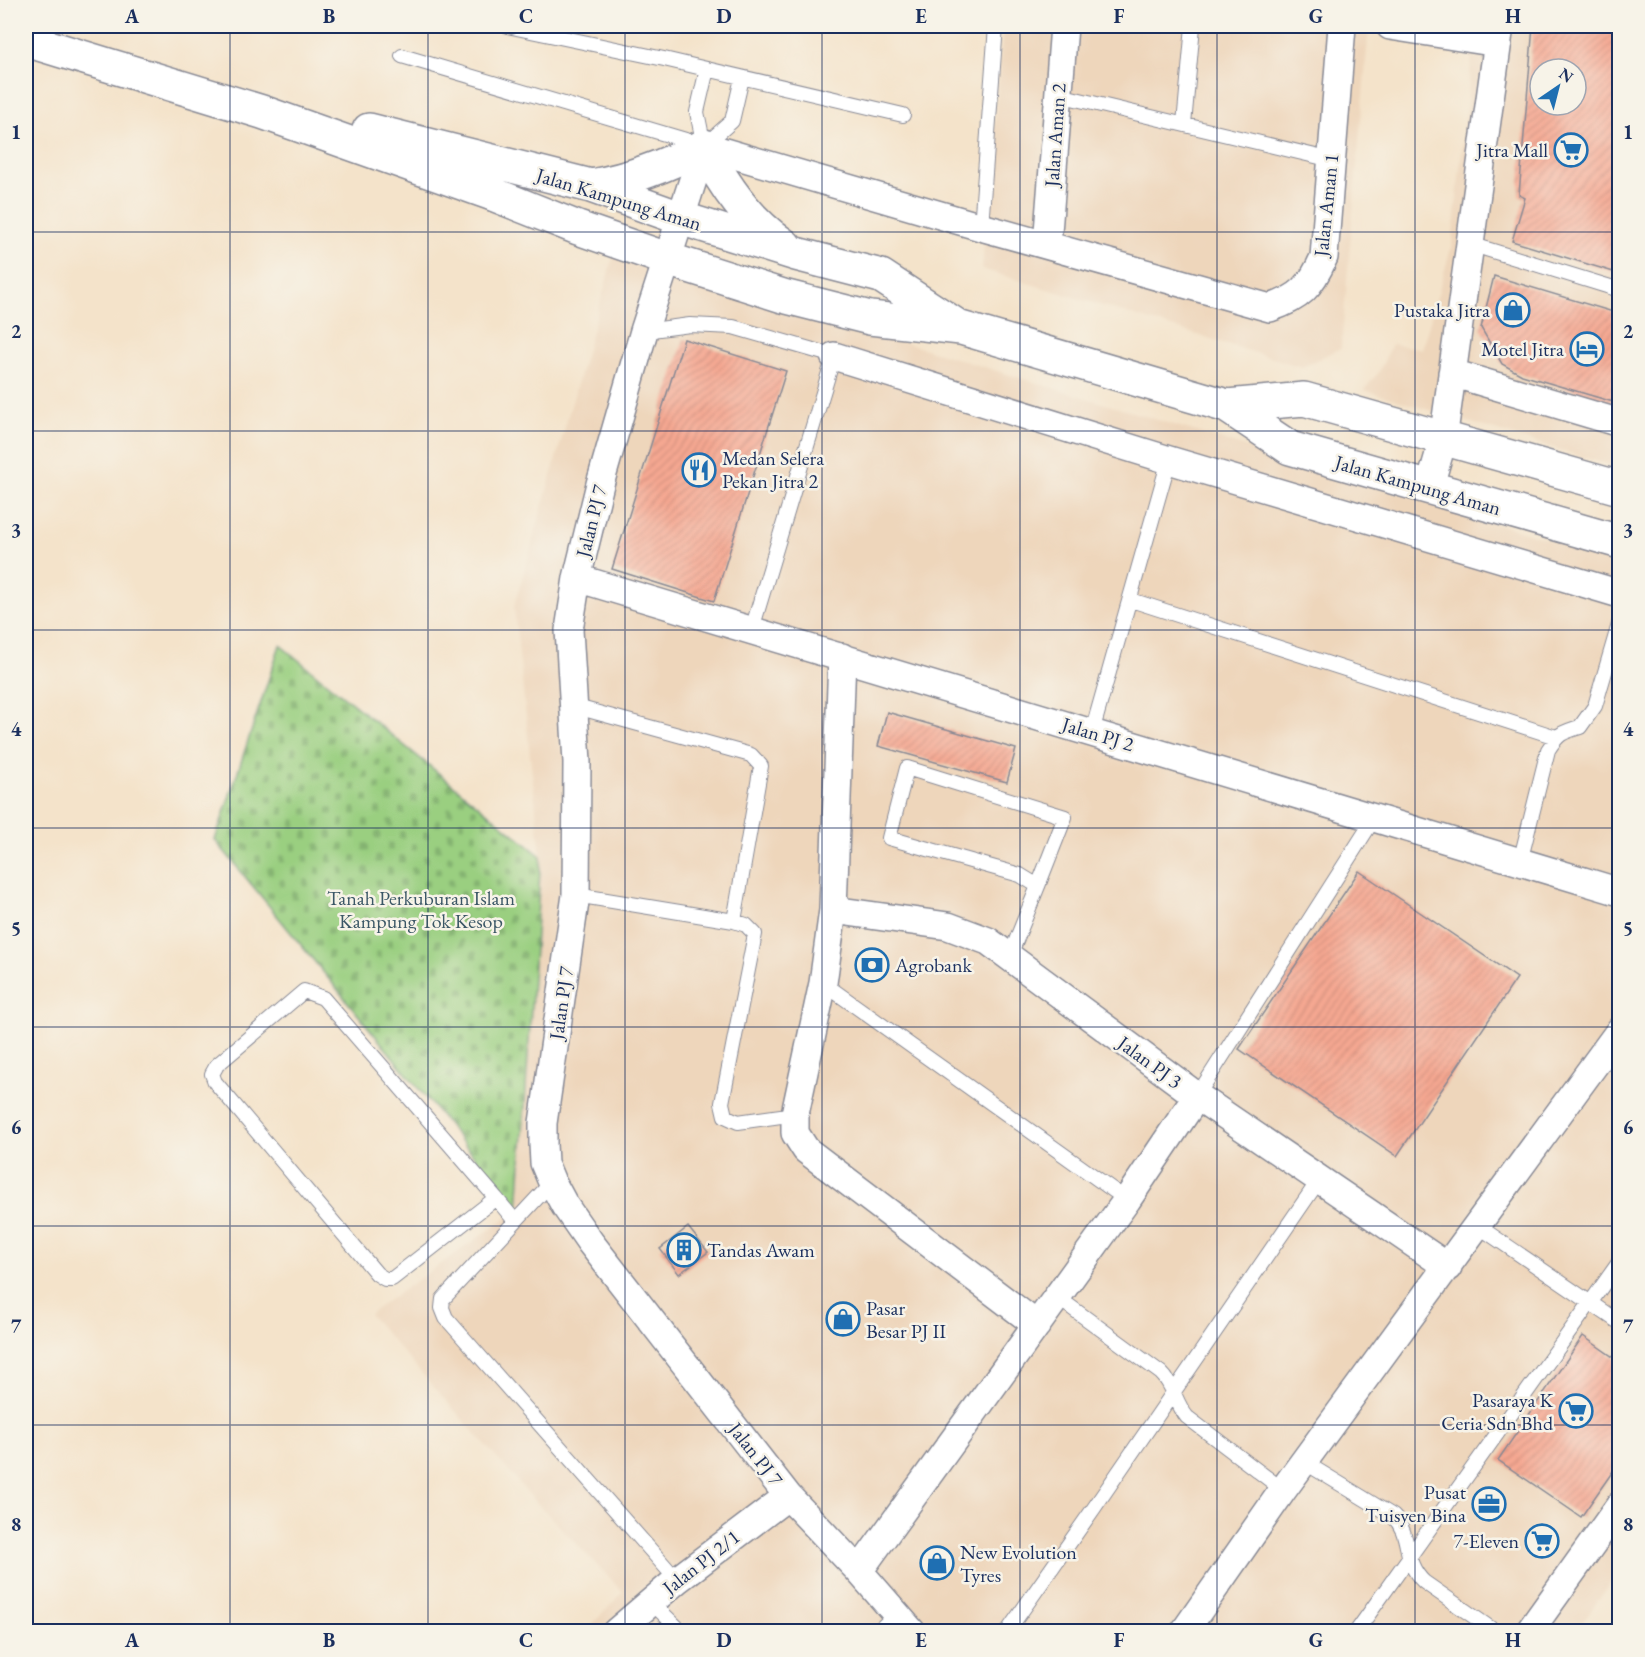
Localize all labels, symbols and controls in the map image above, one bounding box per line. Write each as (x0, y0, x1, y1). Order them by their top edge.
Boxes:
text: A (124, 3, 140, 29)
text: B (323, 3, 335, 29)
text: C (519, 3, 533, 29)
text: D (716, 3, 732, 29)
text: E (915, 3, 927, 29)
text: F (1114, 3, 1125, 29)
text: G (1309, 3, 1323, 29)
text: H (1505, 3, 1521, 29)
north arrow (1528, 57, 1588, 117)
text: N (1555, 63, 1578, 87)
street label: Jalan Aman 2 (1038, 82, 1072, 190)
text: 1 (11, 119, 21, 145)
text: 1 (1623, 119, 1633, 145)
supermarket icon: Jitra Mall (1553, 132, 1589, 168)
place label: Jitra Mall (1474, 137, 1548, 163)
street label: Jalan Aman 1 (1307, 152, 1344, 260)
street label: Jalan Kampung Aman (531, 161, 705, 237)
shop icon: Pustaka Jitra (1495, 292, 1531, 328)
place label: Pustaka Jitra (1394, 297, 1490, 323)
text: 2 (11, 318, 22, 344)
text: 2 (1623, 318, 1634, 344)
hotel icon: Motel Jitra (1569, 331, 1605, 367)
place label: Motel Jitra (1481, 336, 1564, 362)
place label: Medan Selera Pekan Jitra 2 (722, 445, 824, 494)
street label: Jalan Kampung Aman (1330, 448, 1504, 521)
restaurant icon: Medan Selera Pekan Jitra 2 (681, 452, 717, 488)
street label: Jalan PJ 7 (569, 482, 613, 562)
text: 3 (11, 517, 21, 543)
text: 3 (1623, 517, 1633, 543)
street label: Jalan PJ 2 (1057, 710, 1137, 757)
text: 4 (11, 716, 22, 742)
text: 4 (1623, 716, 1634, 742)
park label: Tanah Perkuburan Islam Kampung Tok Kesop (327, 885, 516, 934)
text: 5 (11, 915, 21, 941)
text: 5 (1623, 915, 1633, 941)
bank icon: Agrobank (854, 947, 890, 983)
place label: Agrobank (894, 952, 973, 978)
street label: Jalan PJ 7 (543, 964, 579, 1043)
street label: Jalan PJ 3 (1111, 1029, 1187, 1094)
text: 6 (11, 1114, 22, 1140)
text: 6 (1623, 1114, 1634, 1140)
building icon: Tandas Awam (666, 1232, 702, 1268)
place label: Tandas Awam (707, 1237, 815, 1263)
place label: Pasar Besar PJ II (866, 1295, 946, 1344)
shop icon: Pasar Besar PJ II (825, 1301, 861, 1337)
text: 7 (11, 1313, 22, 1339)
text: 7 (1623, 1313, 1634, 1339)
place label: Pasaraya K Ceria Sdn Bhd (1441, 1387, 1554, 1436)
supermarket icon: Pasaraya K Ceria Sdn Bhd (1558, 1393, 1594, 1429)
street label: Jalan PJ 7 (722, 1415, 789, 1491)
place label: Pusat Tuisyen Bina (1365, 1479, 1467, 1528)
office icon: Pusat Tuisyen Bina (1471, 1486, 1507, 1522)
text: 8 (11, 1511, 21, 1537)
text: 8 (1623, 1511, 1633, 1537)
supermarket icon: 7-Eleven (1524, 1523, 1560, 1559)
street label: Jalan PJ 2/1 (656, 1524, 745, 1602)
place label: 7-Eleven (1453, 1528, 1519, 1554)
place label: New Evolution Tyres (960, 1539, 1077, 1588)
shop icon: New Evolution Tyres (919, 1545, 955, 1581)
text: A (124, 1627, 140, 1653)
text: B (323, 1627, 335, 1653)
text: C (519, 1627, 533, 1653)
text: D (716, 1627, 732, 1653)
text: E (915, 1627, 927, 1653)
text: F (1114, 1627, 1125, 1653)
text: G (1309, 1627, 1323, 1653)
text: H (1505, 1627, 1521, 1653)

